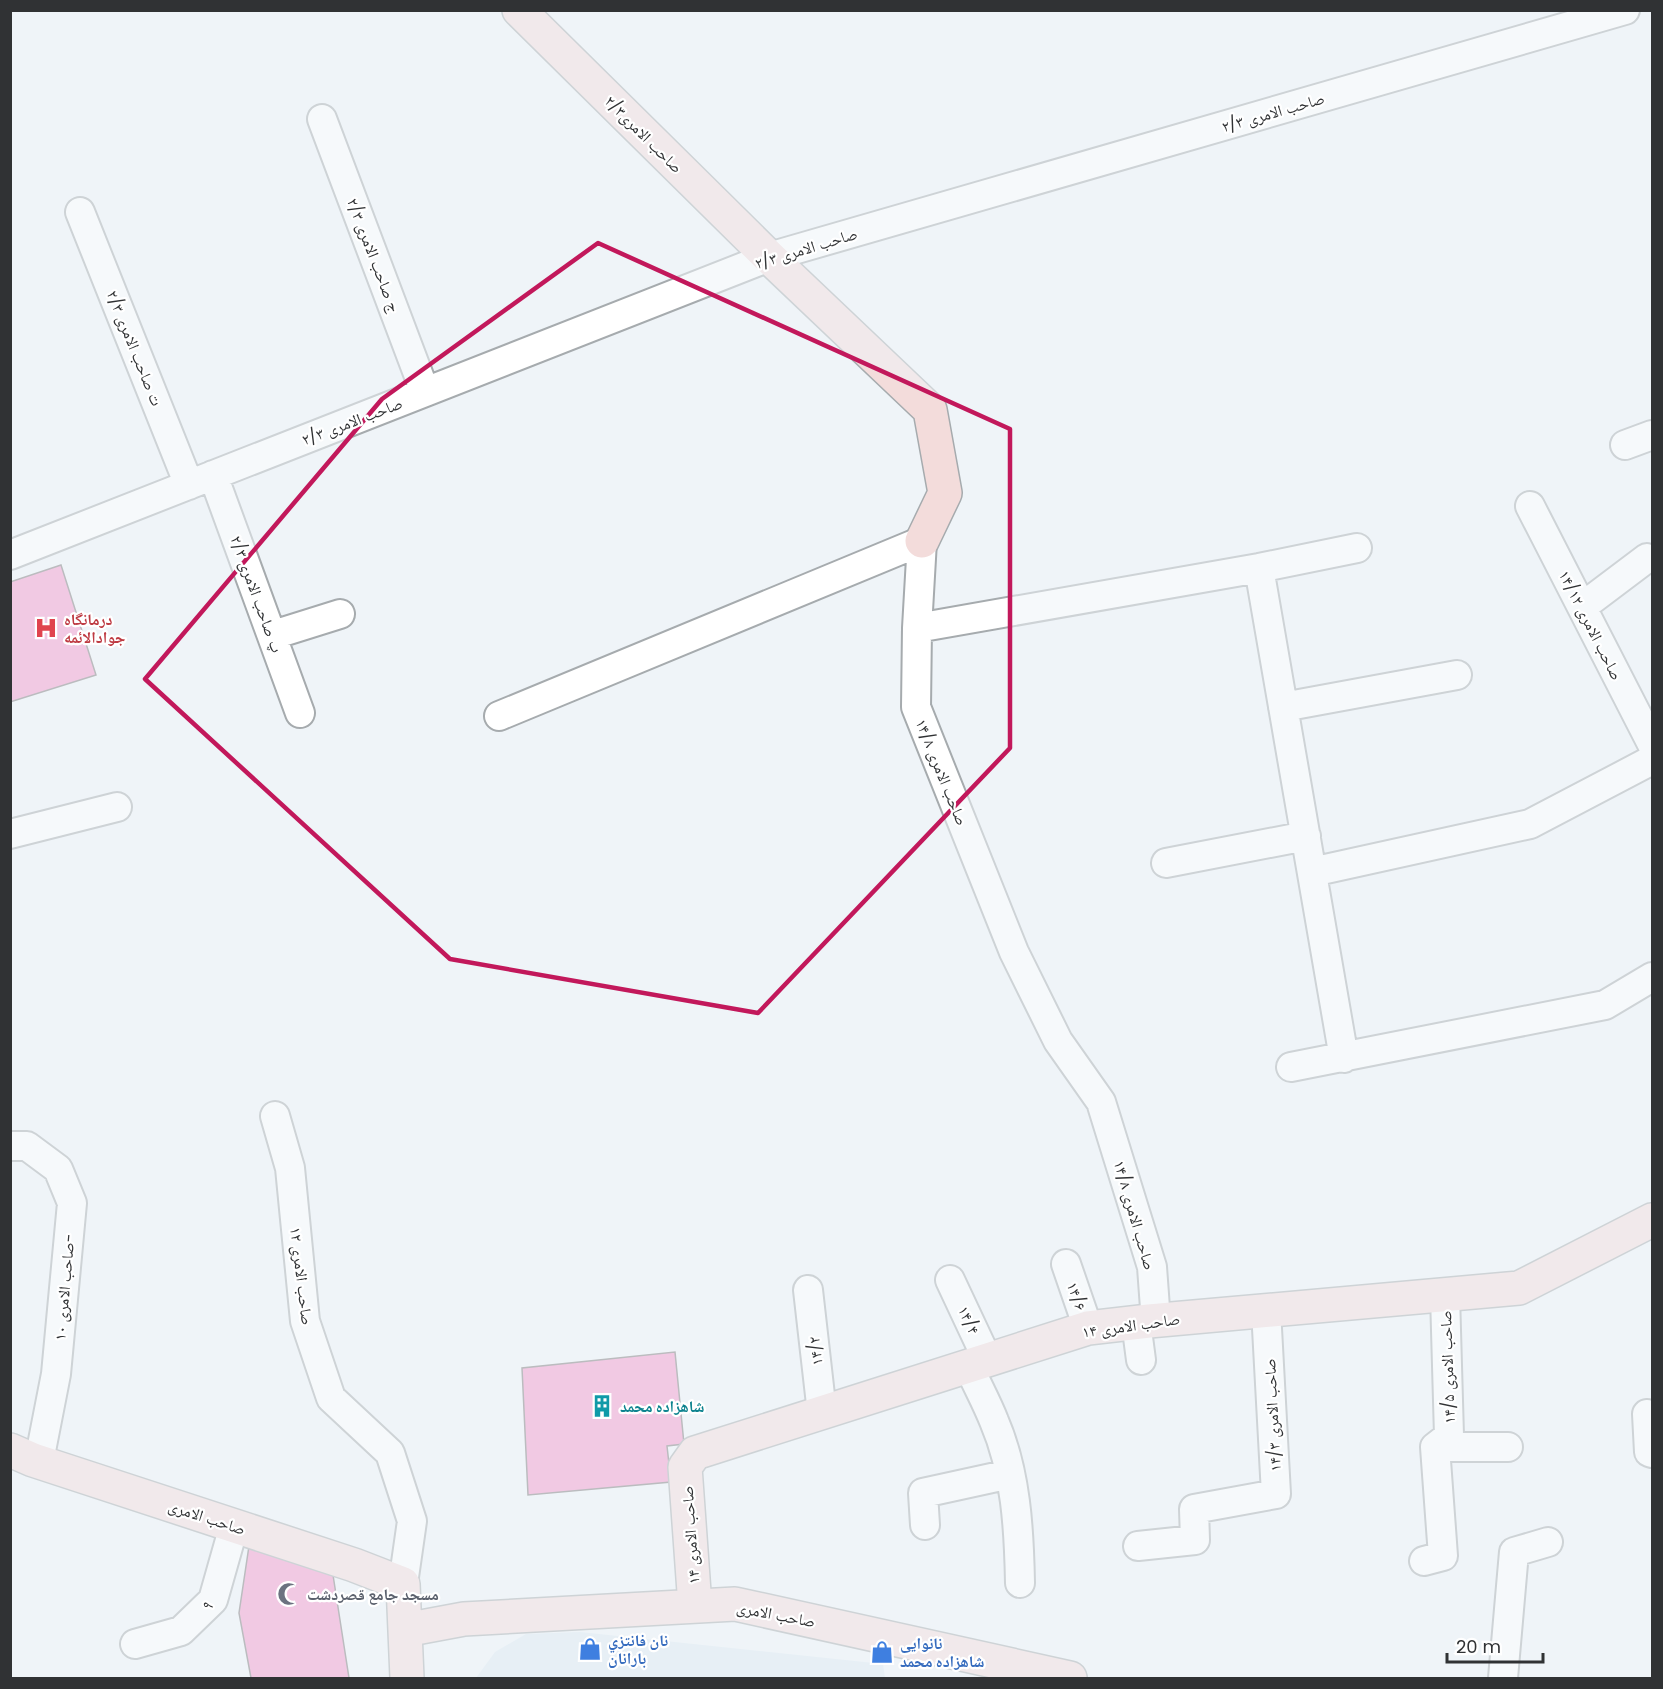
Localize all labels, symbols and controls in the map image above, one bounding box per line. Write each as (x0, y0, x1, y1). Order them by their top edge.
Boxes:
street label: ۲/۳ صاحب الامری (1219, 87, 1327, 138)
street label: صاحب الامری۲/۳ (599, 90, 688, 179)
street label: ۲/۳ ج صاحب الامری (341, 195, 406, 316)
street label: ۲/۳ صاحب الامری (752, 222, 860, 275)
street label: ۲/۳ ت صاحب الامری (101, 287, 168, 409)
street label: ۲/۳ صاحب الامری (299, 392, 406, 451)
street label: ۲/۳ پ صاحب الامری (225, 533, 288, 656)
street label: ۱۴/۱۲ صاحب الامری (1553, 566, 1628, 684)
place label: درمانگاه جوادالائمه (64, 608, 125, 649)
hospital icon: درمانگاه جوادالائمه (33, 615, 59, 641)
street label: صاحب الامری ۱۴/۸ (910, 715, 973, 829)
street label: صاحب الامری ۱۴/۸ (1108, 1157, 1161, 1273)
street label: ۱۲ صاحب الامری (284, 1226, 319, 1326)
street label: ۱۰ صاحب الامری- (48, 1233, 81, 1342)
street label: ۱۴/۶ (1061, 1279, 1092, 1314)
street label: ۱۴/۴ (952, 1302, 985, 1338)
street label: ۱۴ صاحب الامری (1081, 1307, 1181, 1344)
street label: ۱۴/۵ صاحب الامری (1434, 1310, 1461, 1424)
street label: ۱۴/۲ (802, 1335, 829, 1367)
street label: ۱۴/۳ صاحب الامری (1258, 1358, 1287, 1472)
building icon: شاهزاده محمد (589, 1393, 615, 1419)
place label: شاهزاده محمد (620, 1395, 705, 1418)
street label: ۱۴ صاحب الامری (676, 1485, 705, 1585)
street label: صاحب الامری (165, 1494, 248, 1541)
mosque icon: مسجد جامع قصردشت (276, 1581, 302, 1607)
place label: مسجد جامع قصردشت (307, 1583, 439, 1606)
street label: ۹ (196, 1595, 218, 1616)
street label: صاحب الامری (734, 1596, 817, 1633)
scale bar (1447, 1626, 1543, 1664)
place label: نان فانتزي بارانان (608, 1629, 668, 1670)
place label: نانوایی شاهزاده محمد (900, 1632, 985, 1673)
text: 20 m (1456, 1634, 1501, 1659)
shop icon: نان فانتزي بارانان (577, 1636, 603, 1662)
shop icon: نانوایی شاهزاده محمد (869, 1639, 895, 1665)

